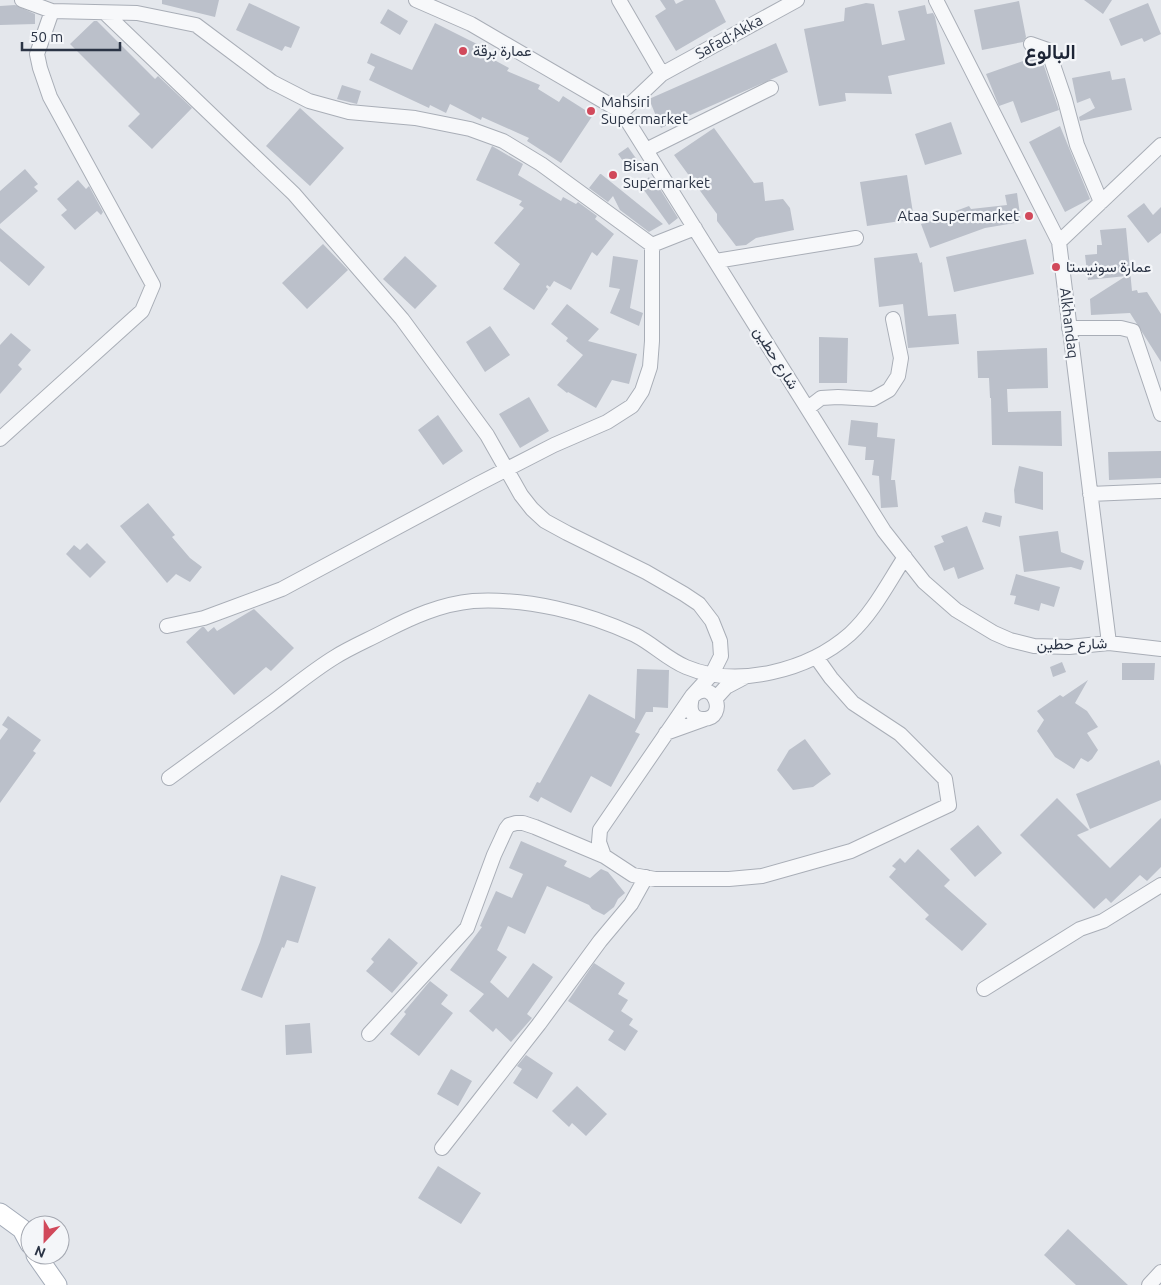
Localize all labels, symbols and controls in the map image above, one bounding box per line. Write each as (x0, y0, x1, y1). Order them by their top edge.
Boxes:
street label: Safad;Akka (692, 11, 765, 62)
scale bar (22, 20, 120, 52)
text: 50 m (30, 28, 63, 45)
district label: البالوع (1024, 40, 1076, 66)
place label: عمارة برقة (473, 42, 532, 60)
marker: عمارة برقة (457, 45, 469, 57)
place label: Mahsiri Supermarket (601, 93, 688, 127)
marker: Mahsiri Supermarket (585, 105, 597, 117)
place label: Bisan Supermarket (623, 157, 710, 191)
marker: Bisan Supermarket (607, 169, 619, 181)
place label: Ataa Supermarket (898, 207, 1019, 224)
marker: Ataa Supermarket (1023, 210, 1035, 222)
place label: عمارة سونيستا (1066, 258, 1151, 276)
marker: عمارة سونيستا (1050, 261, 1062, 273)
street label: Alkhandaq (1057, 286, 1082, 359)
street label: شارع حطين (748, 323, 802, 394)
street label: شارع حطين (1037, 634, 1108, 656)
north arrow (20, 1215, 70, 1265)
text: N (32, 1243, 48, 1261)

